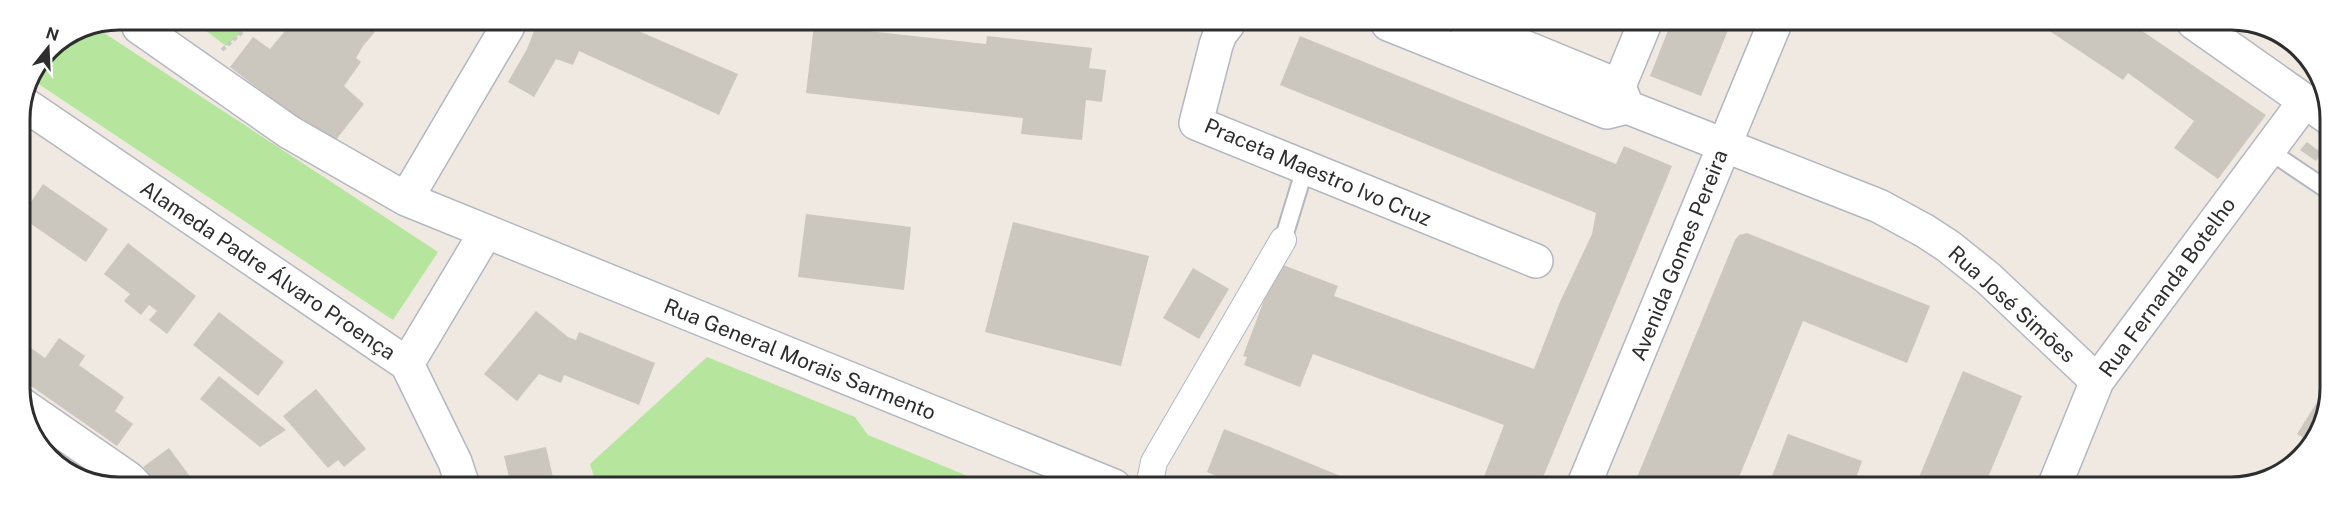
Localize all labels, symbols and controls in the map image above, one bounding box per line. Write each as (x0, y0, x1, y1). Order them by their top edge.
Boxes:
north arrow (18, 18, 78, 78)
text: N (44, 23, 61, 45)
street label: Praceta Maestro Ivo Cruz (1201, 113, 1435, 231)
street label: Avenida Gomes Pereira (1625, 146, 1733, 364)
street label: Alameda Padre Álvaro Proença (136, 175, 400, 365)
street label: Rua Fernanda Botelho (2093, 192, 2241, 382)
street label: Rua José Simões (1943, 240, 2081, 368)
street label: Rua General Morais Sarmento (660, 293, 940, 425)

